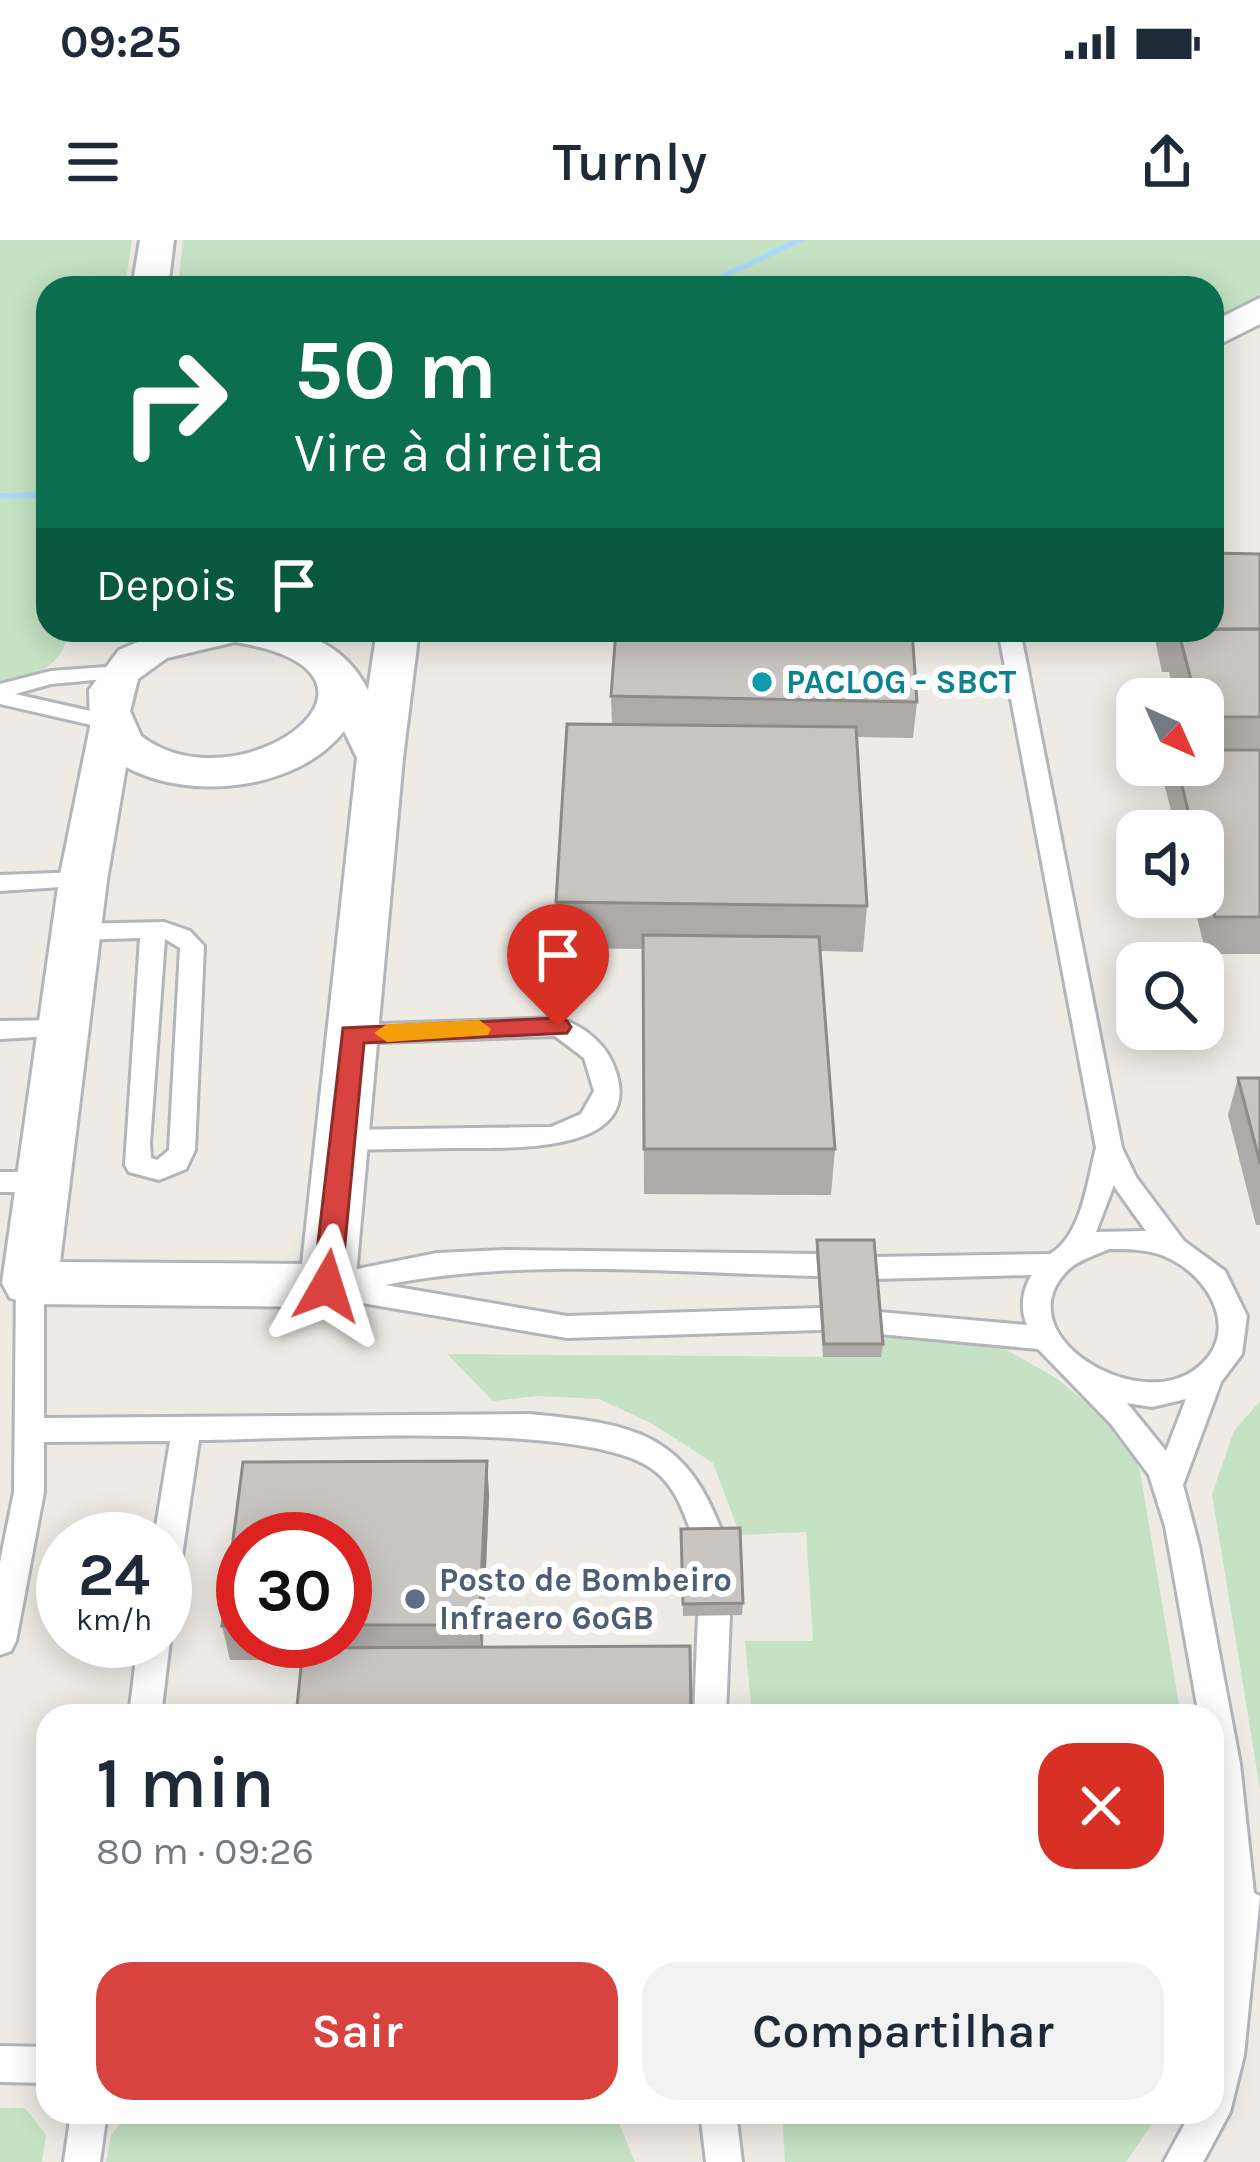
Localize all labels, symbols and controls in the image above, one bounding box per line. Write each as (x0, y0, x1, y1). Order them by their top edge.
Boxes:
text: 09:25 (60, 16, 181, 68)
icon: menu (60, 129, 126, 195)
icon: share (1134, 129, 1200, 195)
text: Turnly (553, 130, 707, 194)
text: 50 m (294, 321, 497, 419)
icon: right (96, 324, 252, 480)
text: Vire à direita (294, 421, 605, 485)
icon: arrive (261, 552, 327, 618)
text: Depois (96, 559, 237, 611)
place label: PACLOG - SBCT (786, 663, 1017, 701)
marker: PACLOG - SBCT (749, 669, 775, 695)
north arrow (1116, 678, 1224, 786)
map controls (1116, 678, 1224, 1050)
button: sound (1116, 810, 1224, 918)
pin (507, 904, 609, 1027)
icon: arrive (525, 922, 591, 988)
button: search (1116, 942, 1224, 1050)
position arrow (264, 1223, 390, 1349)
speed limit sign: 30 (216, 1512, 372, 1668)
text: 24 (78, 1540, 150, 1610)
place label: Posto de Bombeiro Infraero 6ºGB (439, 1561, 732, 1637)
marker: Posto de Bombeiro Infraero 6ºGB (402, 1586, 428, 1612)
text: km/h (76, 1602, 152, 1638)
text: 1 min (96, 1741, 275, 1825)
button: close (1038, 1743, 1164, 1869)
text: 80 m · 09:26 (96, 1828, 314, 1874)
button: Sair (96, 1962, 618, 2100)
button: Compartilhar (642, 1962, 1164, 2100)

